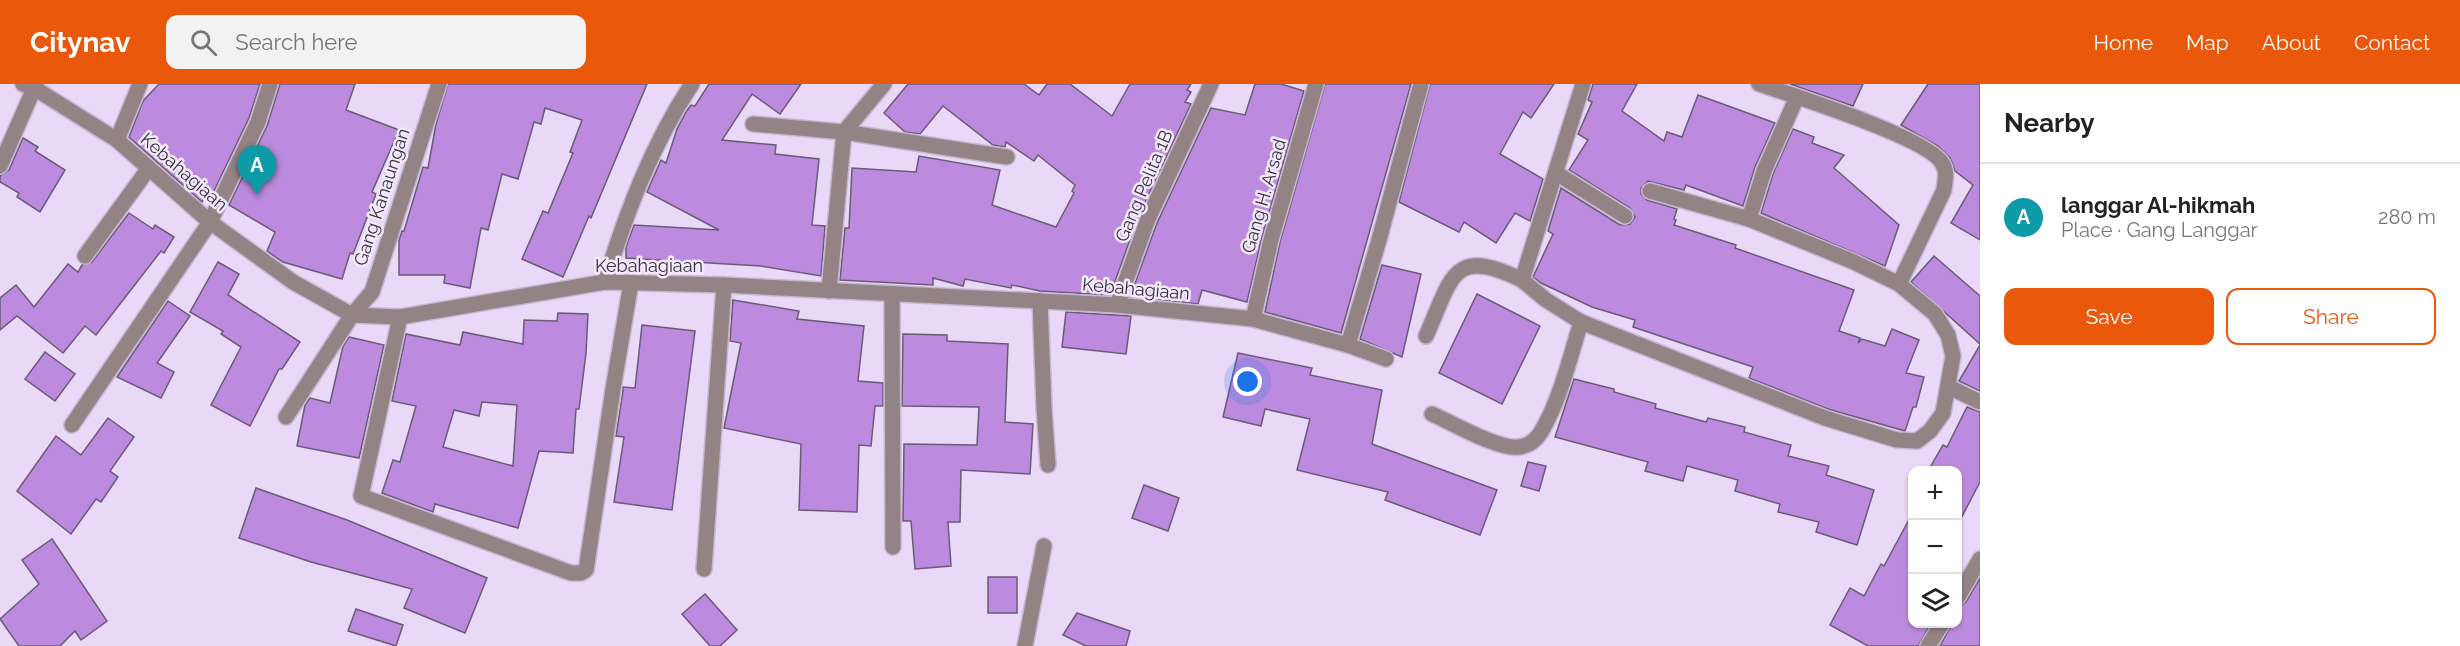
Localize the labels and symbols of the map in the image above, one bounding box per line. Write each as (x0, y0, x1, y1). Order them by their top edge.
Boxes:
street label: Gang Kanaungan (349, 125, 414, 268)
street label: Gang Pelita 1B (1111, 127, 1177, 245)
street label: Kebahagiaan (137, 128, 232, 215)
street label: Gang H. Arsad (1237, 136, 1290, 255)
pin: A (238, 146, 276, 195)
street label: Kebahagiaan (595, 255, 703, 276)
street label: Kebahagiaan (1081, 273, 1191, 304)
your location (1233, 367, 1262, 396)

